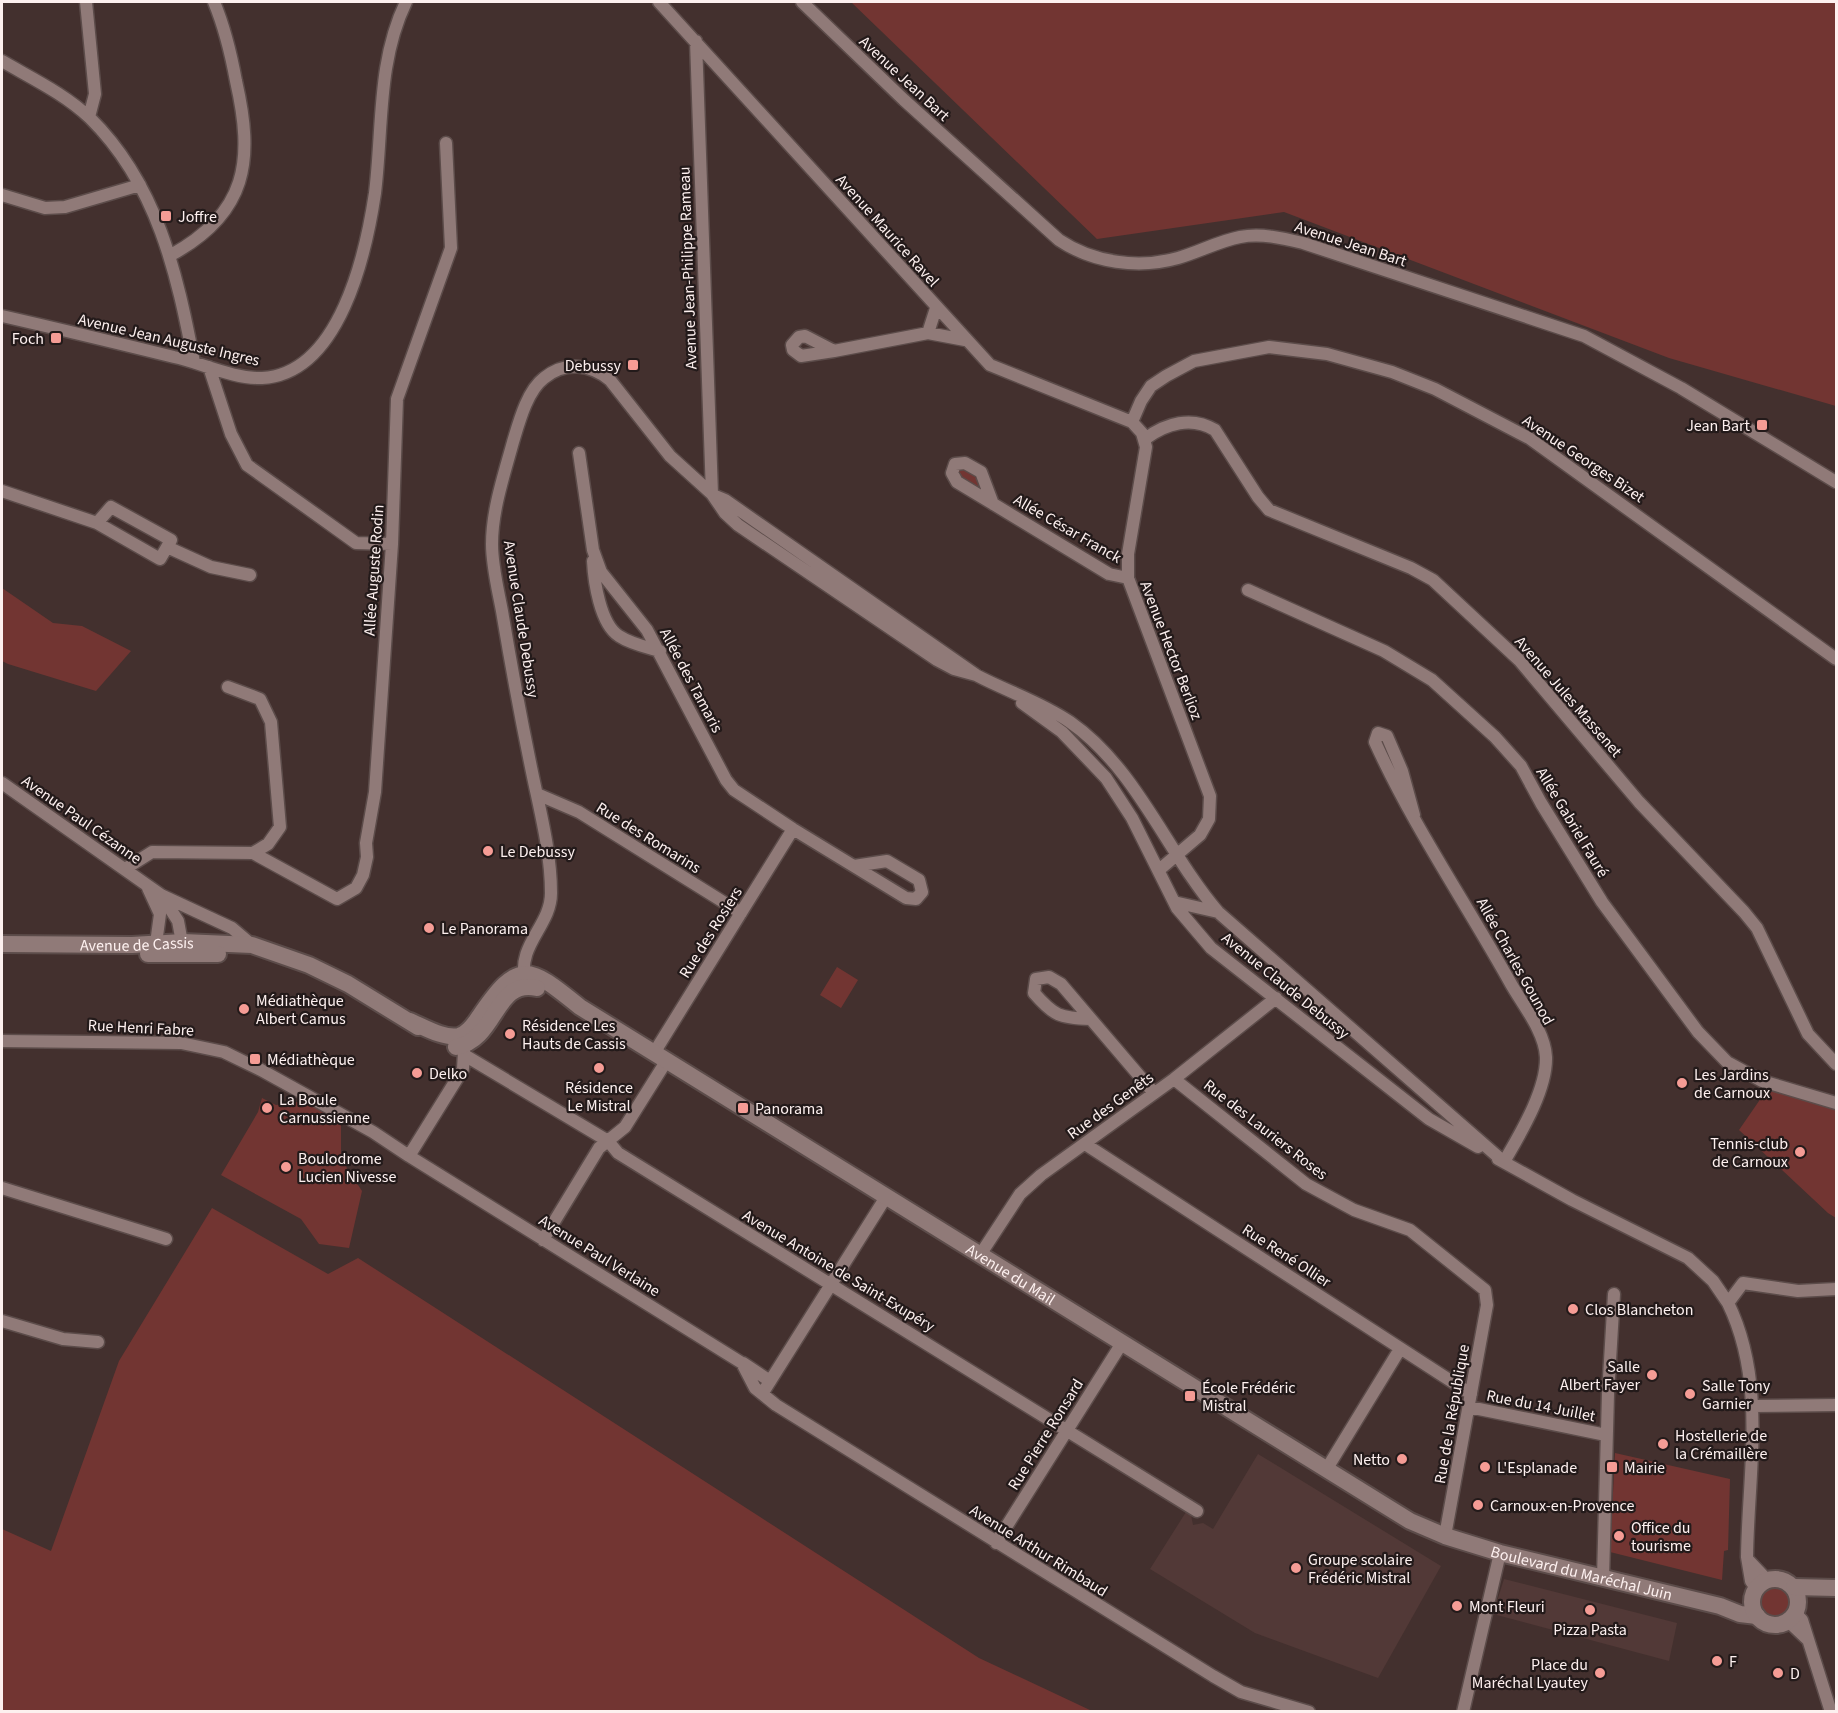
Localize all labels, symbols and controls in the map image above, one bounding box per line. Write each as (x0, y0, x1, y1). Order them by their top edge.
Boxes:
street label: Avenue Jean Bart (854, 31, 955, 127)
street label: Avenue Jean-Philippe Rameau (673, 166, 703, 370)
street label: Avenue Maurice Ravel (831, 169, 944, 292)
place label: Joffre (178, 206, 217, 228)
marker: Joffre (159, 209, 173, 223)
street label: Avenue Jean Bart (1292, 216, 1410, 273)
street label: Avenue Jean Auguste Ingres (76, 308, 262, 372)
place label: Foch (12, 328, 44, 350)
marker: Foch (49, 331, 63, 345)
place label: Debussy (565, 355, 622, 377)
marker: Debussy (626, 358, 640, 372)
street label: Avenue Georges Bizet (1518, 410, 1649, 508)
place label: Jean Bart (1686, 415, 1751, 437)
marker: Jean Bart (1755, 418, 1769, 432)
street label: Allée César Franck (1009, 489, 1126, 569)
street label: Allée Auguste Rodin (358, 504, 390, 637)
street label: Avenue Claude Debussy (498, 539, 544, 700)
street label: Avenue Hector Berlioz (1134, 578, 1208, 723)
street label: Allée des Tamaris (654, 624, 728, 737)
street label: Avenue Jules Massenet (1509, 631, 1627, 762)
street label: Allée Gabriel Fauré (1531, 763, 1614, 882)
street label: Avenue Paul Cézanne (17, 770, 146, 870)
street label: Rue des Romarins (592, 797, 705, 879)
place label: Le Debussy (500, 841, 575, 863)
marker: Le Debussy (481, 844, 495, 858)
street label: Rue des Rosiers (674, 882, 748, 982)
street label: Allée Charles Gounod (1471, 894, 1559, 1029)
place label: Le Panorama (441, 918, 528, 940)
marker: Le Panorama (422, 921, 436, 935)
street label: Avenue Claude Debussy (1217, 927, 1354, 1045)
street label: Avenue de Cassis (80, 932, 195, 957)
place label: Médiathèque Albert Camus (256, 990, 346, 1030)
marker: Médiathèque Albert Camus (237, 1002, 251, 1016)
street label: Rue Henri Fabre (87, 1014, 195, 1042)
place label: Résidence Les Hauts de Cassis (522, 1015, 626, 1055)
marker: Résidence Les Hauts de Cassis (503, 1027, 517, 1041)
place label: Médiathèque (267, 1049, 355, 1071)
marker: Médiathèque (248, 1052, 262, 1066)
marker: Résidence Le Mistral (592, 1061, 606, 1075)
place label: Delko (429, 1063, 467, 1085)
place label: Les Jardins de Carnoux (1694, 1064, 1770, 1104)
marker: Delko (410, 1066, 424, 1080)
street label: Rue des Genêts (1063, 1067, 1159, 1145)
street label: Rue des Lauriers Roses (1199, 1074, 1332, 1185)
marker: Les Jardins de Carnoux (1675, 1076, 1689, 1090)
place label: Résidence Le Mistral (565, 1077, 633, 1117)
place label: La Boule Carnussienne (279, 1089, 370, 1129)
place label: Panorama (755, 1098, 823, 1120)
marker: La Boule Carnussienne (260, 1101, 274, 1115)
marker: Panorama (736, 1101, 750, 1115)
place label: Tennis-club de Carnoux (1710, 1133, 1788, 1173)
marker: Tennis-club de Carnoux (1793, 1145, 1807, 1159)
place label: Boulodrome Lucien Nivesse (298, 1148, 396, 1188)
marker: Boulodrome Lucien Nivesse (279, 1160, 293, 1174)
street label: Avenue Antoine de Saint-Exupéry (738, 1205, 939, 1337)
street label: Avenue Paul Verlaine (535, 1210, 664, 1302)
street label: Rue René Ollier (1238, 1219, 1336, 1293)
street label: Avenue du Mail (962, 1239, 1059, 1311)
place label: Clos Blancheton (1585, 1299, 1693, 1321)
marker: Clos Blancheton (1566, 1302, 1580, 1316)
street label: Rue de la République (1429, 1343, 1475, 1486)
place label: Salle Albert Fayer (1560, 1356, 1640, 1396)
marker: Salle Albert Fayer (1645, 1368, 1659, 1382)
street label: Rue Pierre Ronsard (1003, 1375, 1089, 1494)
place label: Salle Tony Garnier (1702, 1375, 1771, 1415)
place label: École Frédéric Mistral (1202, 1377, 1296, 1417)
street label: Rue du 14 Juillet (1484, 1385, 1598, 1427)
marker: Salle Tony Garnier (1683, 1387, 1697, 1401)
marker: École Frédéric Mistral (1183, 1389, 1197, 1403)
place label: Hostellerie de la Crémaillère (1675, 1425, 1768, 1465)
marker: Hostellerie de la Crémaillère (1656, 1437, 1670, 1451)
place label: Netto (1353, 1449, 1390, 1471)
marker: Netto (1395, 1452, 1409, 1466)
place label: L'Esplanade (1497, 1457, 1577, 1479)
place label: Mairie (1624, 1457, 1665, 1479)
marker: L'Esplanade (1478, 1460, 1492, 1474)
marker: Mairie (1605, 1460, 1619, 1474)
place label: Carnoux-en-Provence (1490, 1495, 1635, 1517)
marker: Carnoux-en-Provence (1471, 1498, 1485, 1512)
street label: Avenue Arthur Rimbaud (965, 1499, 1112, 1602)
place label: Office du tourisme (1631, 1517, 1691, 1557)
marker: Office du tourisme (1612, 1529, 1626, 1543)
street label: Boulevard du Maréchal Juin (1488, 1541, 1674, 1606)
place label: Groupe scolaire Frédéric Mistral (1308, 1549, 1412, 1589)
marker: Groupe scolaire Frédéric Mistral (1289, 1561, 1303, 1575)
place label: Mont Fleuri (1469, 1596, 1545, 1618)
marker: Mont Fleuri (1450, 1599, 1464, 1613)
marker: Pizza Pasta (1583, 1603, 1597, 1617)
place label: Pizza Pasta (1553, 1619, 1627, 1641)
place label: F (1729, 1651, 1737, 1673)
place label: Place du Maréchal Lyautey (1472, 1654, 1589, 1694)
marker: F (1710, 1654, 1724, 1668)
place label: D (1790, 1663, 1800, 1685)
marker: Place du Maréchal Lyautey (1593, 1666, 1607, 1680)
marker: D (1771, 1666, 1785, 1680)

